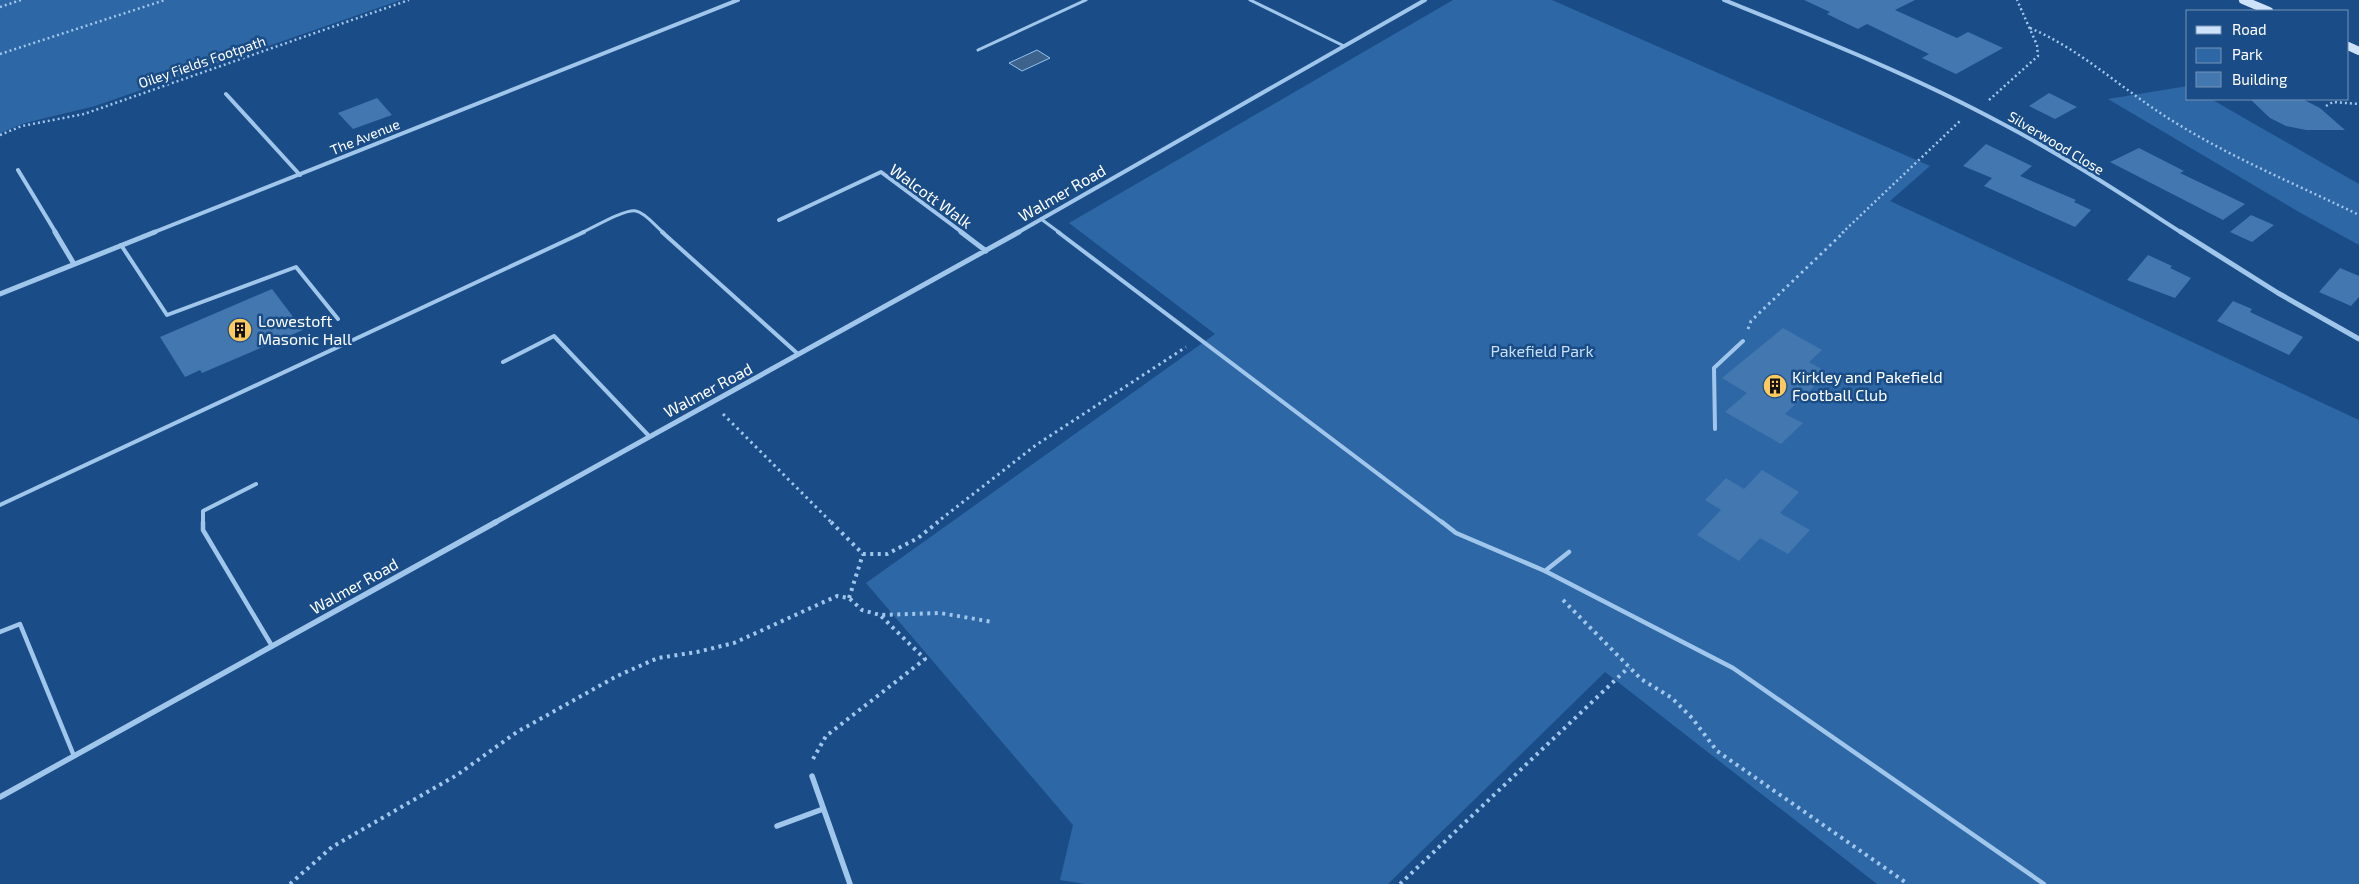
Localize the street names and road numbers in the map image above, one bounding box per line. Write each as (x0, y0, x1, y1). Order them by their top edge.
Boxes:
street label: Oiley Fields Footpath (136, 32, 268, 91)
street label: Silverwood Close (2005, 107, 2107, 178)
street label: The Avenue (328, 115, 402, 158)
street label: Walcott Walk (886, 159, 976, 232)
street label: Walmer Road (1015, 160, 1109, 225)
street label: Walmer Road (660, 358, 755, 421)
street label: Walmer Road (306, 554, 401, 618)

